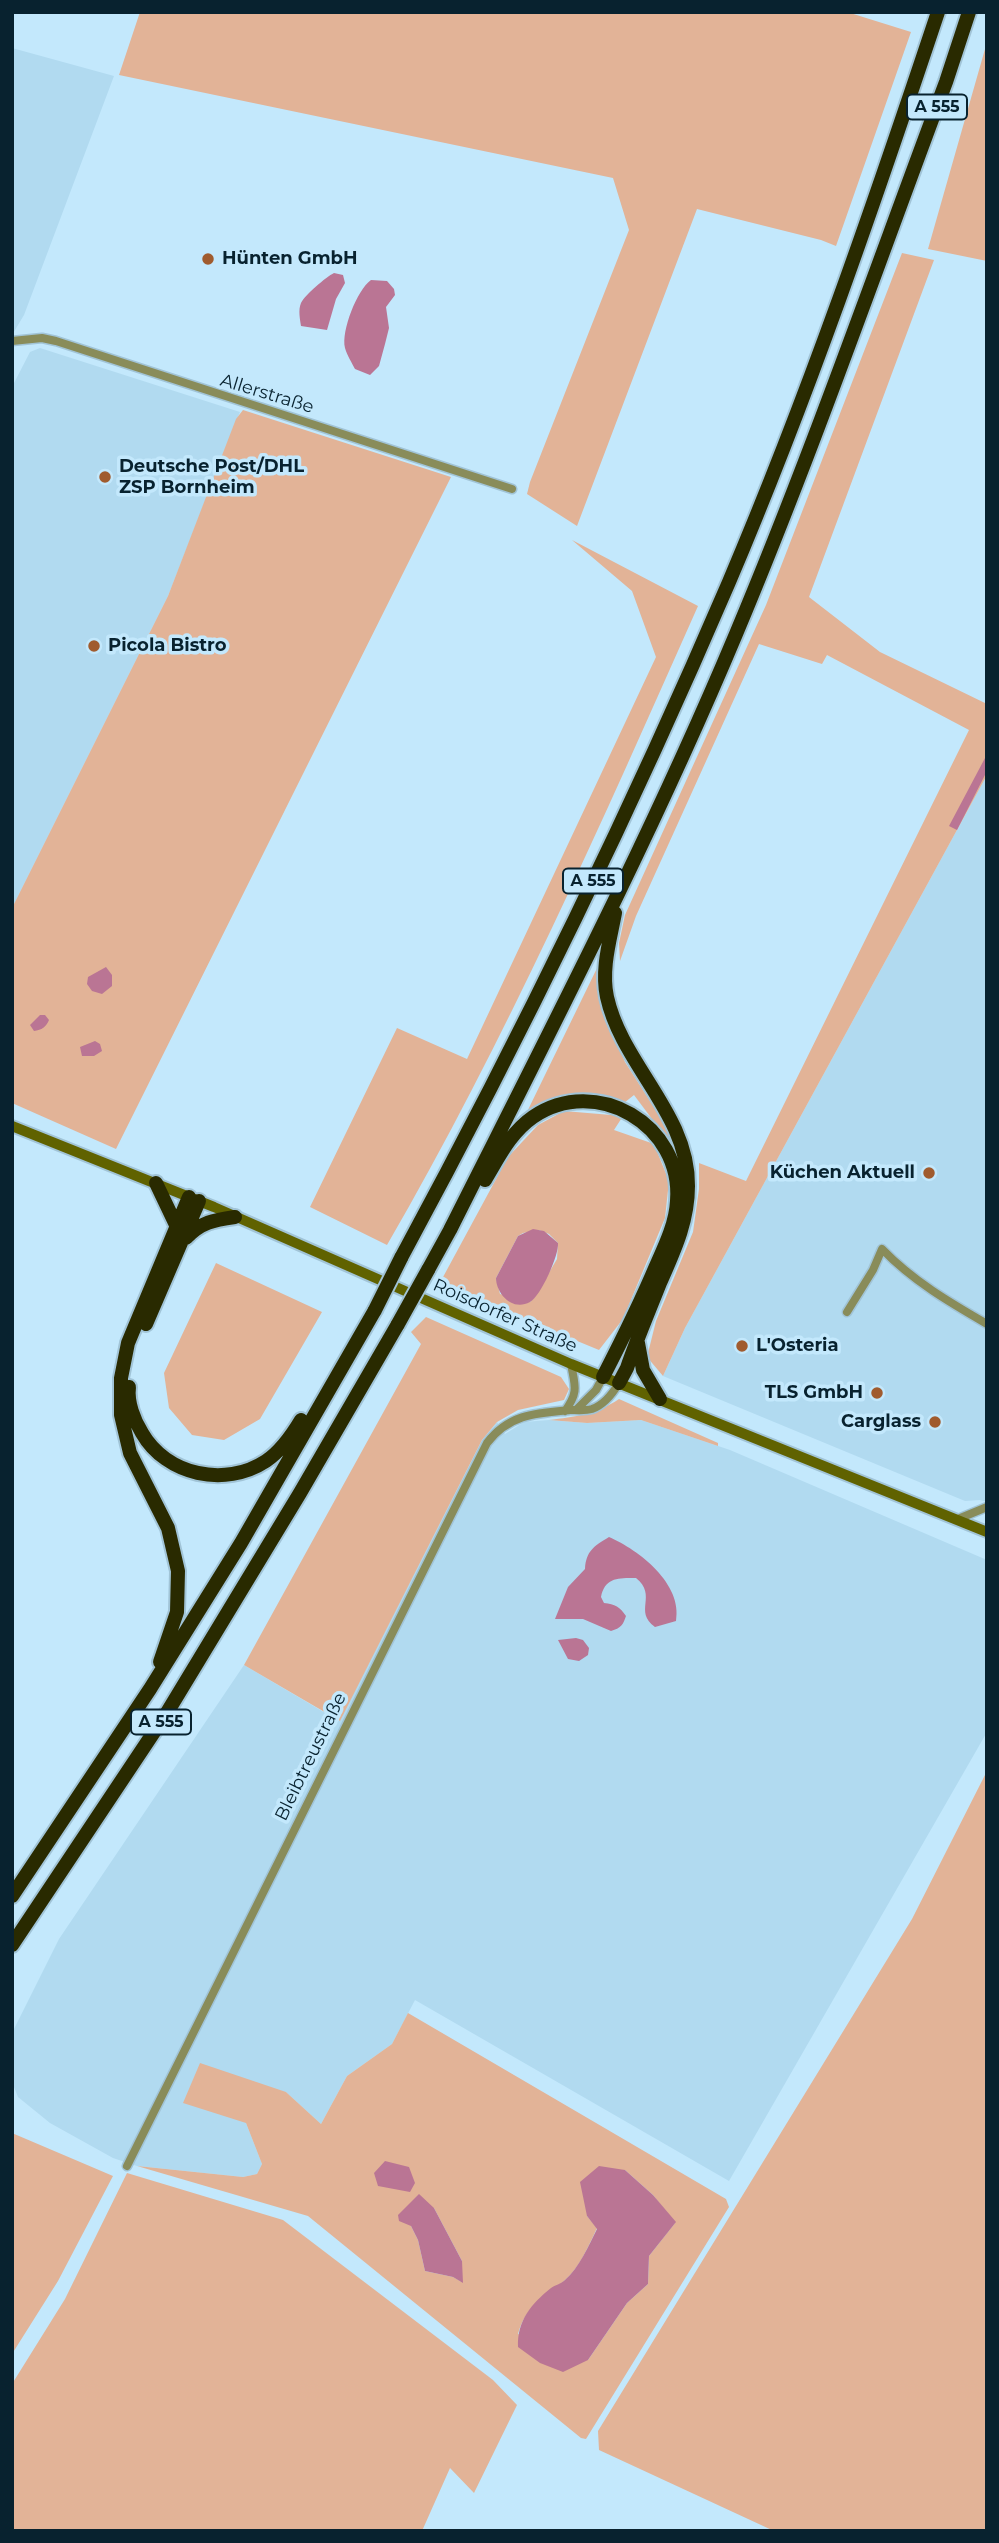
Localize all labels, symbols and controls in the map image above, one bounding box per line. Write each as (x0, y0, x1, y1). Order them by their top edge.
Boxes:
road number: A 555 (907, 94, 967, 120)
place label: Hünten GmbH (222, 248, 357, 270)
marker: Hünten GmbH (200, 251, 216, 267)
street label: Allerstraße (218, 370, 316, 418)
place label: Deutsche Post/DHL ZSP Bornheim (119, 456, 304, 498)
marker: Deutsche Post/DHL ZSP Bornheim (97, 469, 113, 485)
place label: Picola Bistro (108, 635, 226, 657)
marker: Picola Bistro (86, 638, 102, 654)
road number: A 555 (563, 868, 623, 894)
place label: Küchen Aktuell (770, 1162, 915, 1184)
marker: Küchen Aktuell (921, 1165, 937, 1181)
street label: Roisdorfer Straße (429, 1274, 581, 1358)
place label: L'Osteria (756, 1335, 839, 1357)
marker: L'Osteria (734, 1338, 750, 1354)
place label: TLS GmbH (765, 1382, 863, 1404)
marker: TLS GmbH (869, 1385, 885, 1401)
place label: Carglass (841, 1411, 921, 1433)
marker: Carglass (927, 1414, 943, 1430)
street label: Bleibtreustraße (271, 1689, 351, 1825)
road number: A 555 (131, 1710, 191, 1734)

